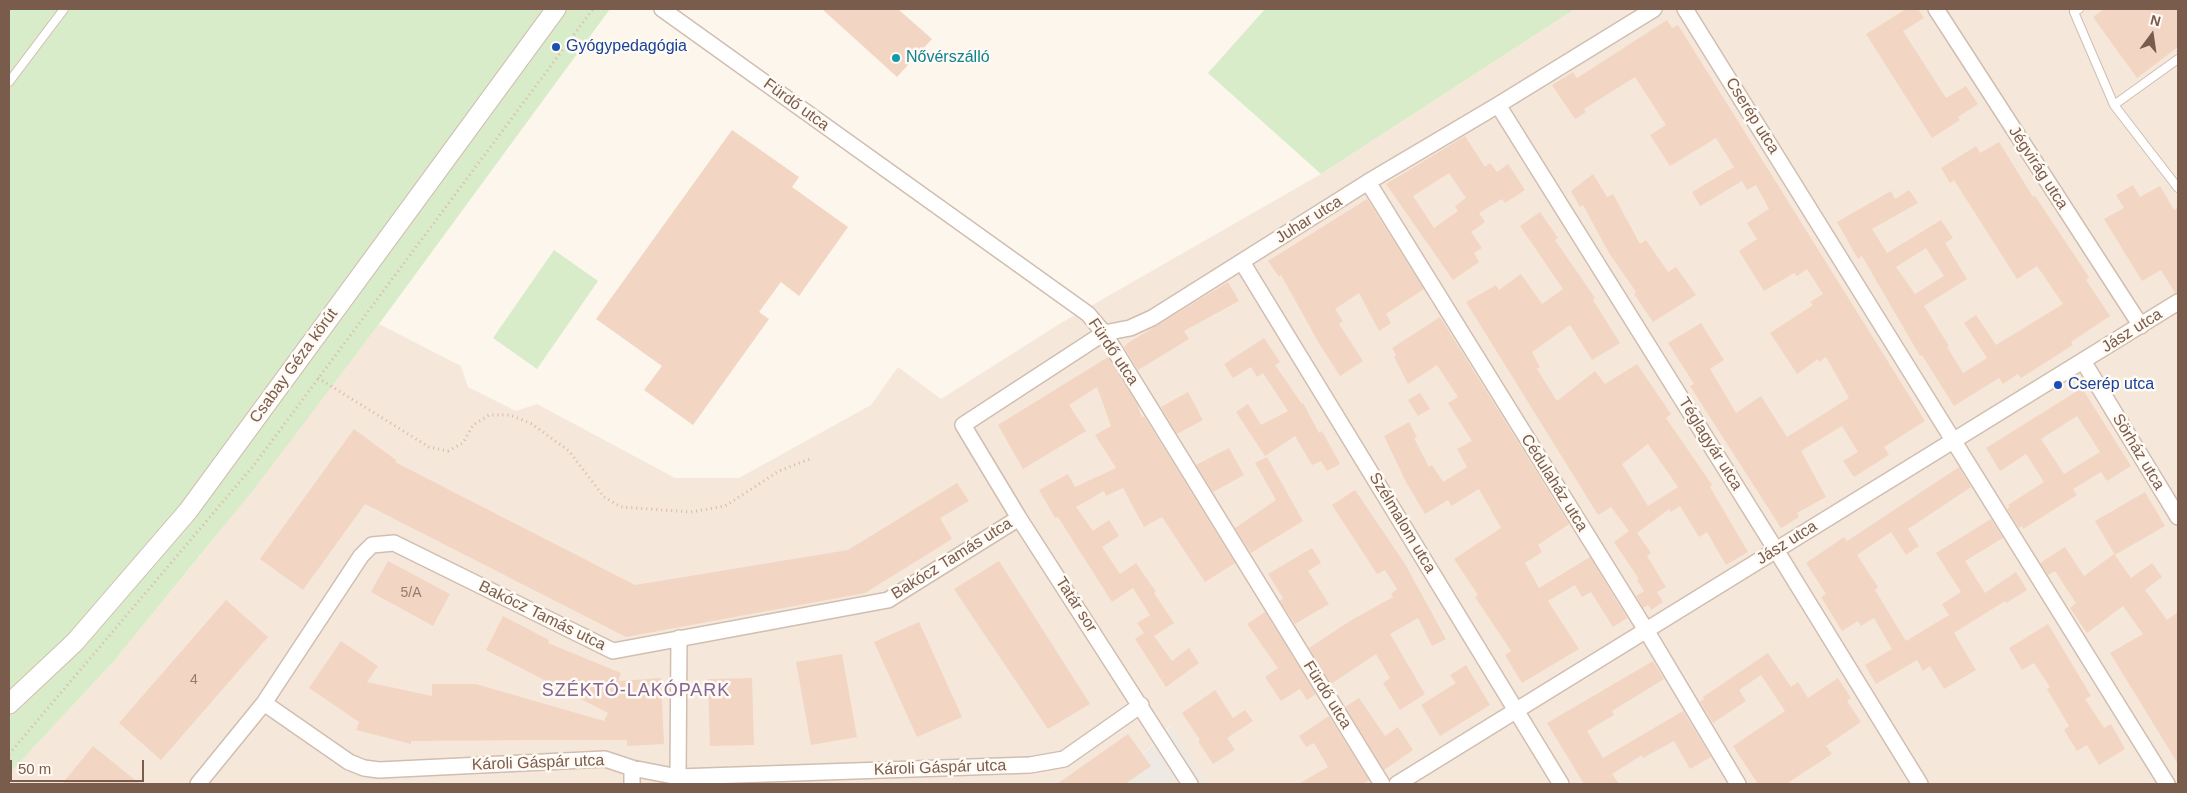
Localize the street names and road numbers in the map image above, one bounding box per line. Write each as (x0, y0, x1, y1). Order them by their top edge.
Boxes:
street label: Cserép utca (1721, 74, 1783, 158)
street label: Fürdő utca (759, 75, 833, 135)
street label: Jégvirág utca (2004, 123, 2072, 213)
street label: Juhar utca (1272, 192, 1346, 248)
street label: Csabay Géza körút (246, 305, 342, 427)
street label: Jász utca (2098, 305, 2166, 357)
street label: Fürdő utca (1084, 315, 1142, 389)
street label: Téglagyár utca (1674, 394, 1746, 494)
street label: Sörház utca (2108, 410, 2168, 494)
street label: Cédulaház utca (1516, 431, 1592, 535)
street label: Szélmalom utca (1364, 469, 1440, 577)
street label: Bakócz Tamás utca (888, 514, 1016, 604)
street label: Jász utca (1753, 517, 1821, 569)
street label: Tatár sor (1051, 574, 1101, 636)
street label: Bakócz Tamás utca (475, 577, 609, 655)
street label: Fürdő utca (1299, 657, 1355, 733)
street label: Károli Gáspár utca (471, 751, 605, 775)
street label: Károli Gáspár utca (873, 756, 1007, 780)

